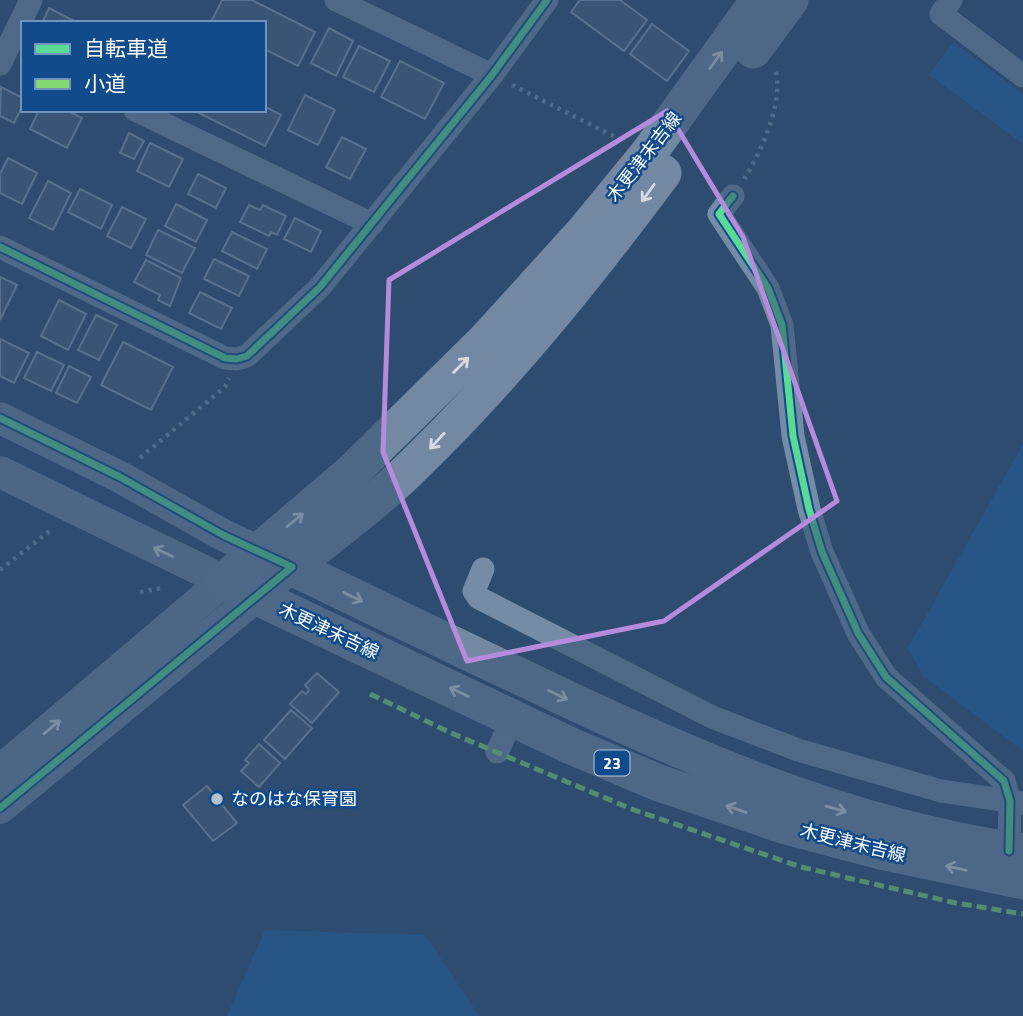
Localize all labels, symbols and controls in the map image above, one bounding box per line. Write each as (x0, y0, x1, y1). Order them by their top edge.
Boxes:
legend (21, 21, 266, 112)
text: 自転車道 (84, 32, 168, 64)
one-way arrow (709, 51, 723, 70)
text: 小道 (84, 67, 126, 99)
street label: 木更津末吉線 (600, 106, 687, 208)
one-way arrow (640, 183, 655, 202)
one-way arrow (452, 357, 469, 374)
one-way arrow (429, 432, 446, 449)
one-way arrow (285, 513, 303, 528)
one-way arrow (153, 544, 174, 558)
one-way arrow (342, 591, 363, 604)
street label: 木更津末吉線 (275, 595, 384, 666)
one-way arrow (449, 685, 470, 699)
one-way arrow (547, 689, 568, 703)
one-way arrow (43, 719, 61, 735)
road number: 23 (594, 750, 630, 776)
place label: なのはな保育園 (231, 785, 357, 812)
marker: なのはな保育園 (209, 791, 225, 807)
one-way arrow (726, 802, 748, 814)
one-way arrow (825, 804, 847, 817)
street label: 木更津末吉線 (797, 816, 909, 869)
one-way arrow (945, 861, 968, 874)

